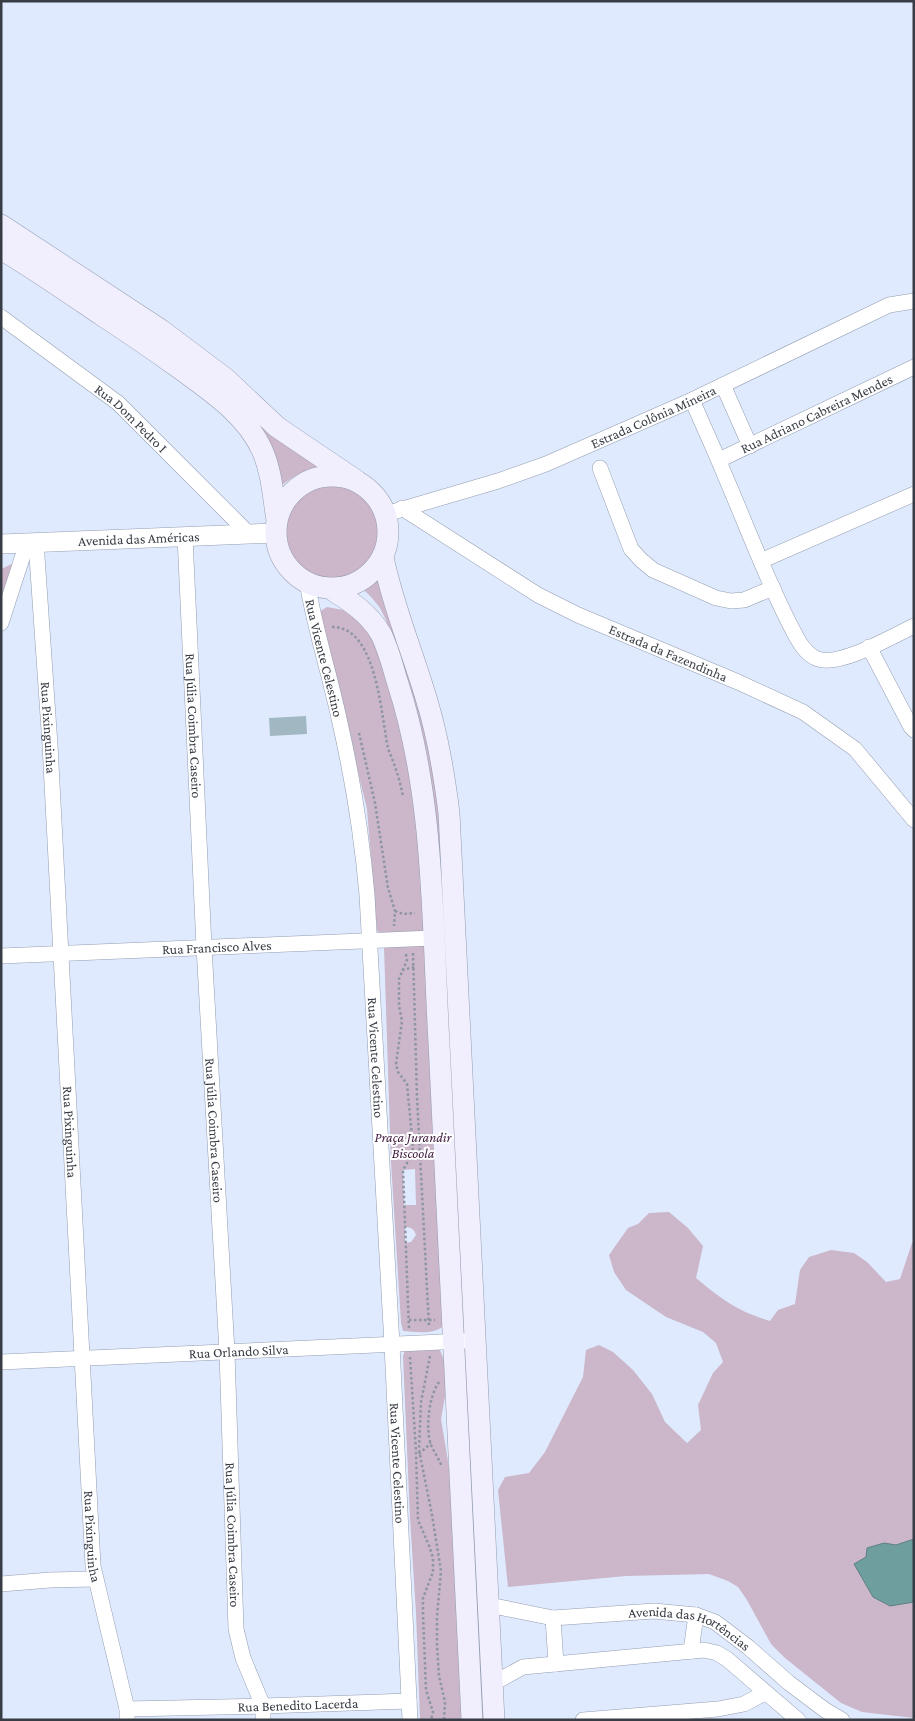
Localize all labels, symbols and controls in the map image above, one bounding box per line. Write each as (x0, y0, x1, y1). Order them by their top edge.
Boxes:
street label: Rua Adriano Cabreira Mendes (738, 370, 895, 457)
street label: Rua Dom Pedro I (92, 381, 171, 456)
street label: Estrada Colônia Mineira (588, 381, 719, 451)
street label: Avenida das Américas (78, 528, 200, 549)
street label: Rua Vicente Celestino (302, 598, 346, 718)
street label: Estrada da Fazendinha (606, 621, 730, 685)
street label: Rua Júlia Coimbra Caseiro (182, 653, 205, 799)
street label: Rua Pixinguinha (38, 681, 60, 774)
street label: Rua Francisco Alves (162, 937, 272, 957)
street label: Rua Vicente Celestino (365, 997, 387, 1118)
street label: Rua Júlia Coimbra Caseiro (202, 1057, 227, 1203)
street label: Rua Pixinguinha (60, 1086, 81, 1179)
park label: Praça Jurandir Biscoola (374, 1129, 453, 1161)
street label: Rua Orlando Silva (189, 1341, 290, 1361)
street label: Rua Vicente Celestino (387, 1402, 409, 1524)
street label: Rua Júlia Coimbra Caseiro (223, 1462, 243, 1608)
street label: Rua Pixinguinha (81, 1490, 105, 1584)
street label: Avenida das Hortências (628, 1603, 754, 1654)
street label: Rua Benedito Lacerda (237, 1695, 359, 1715)

